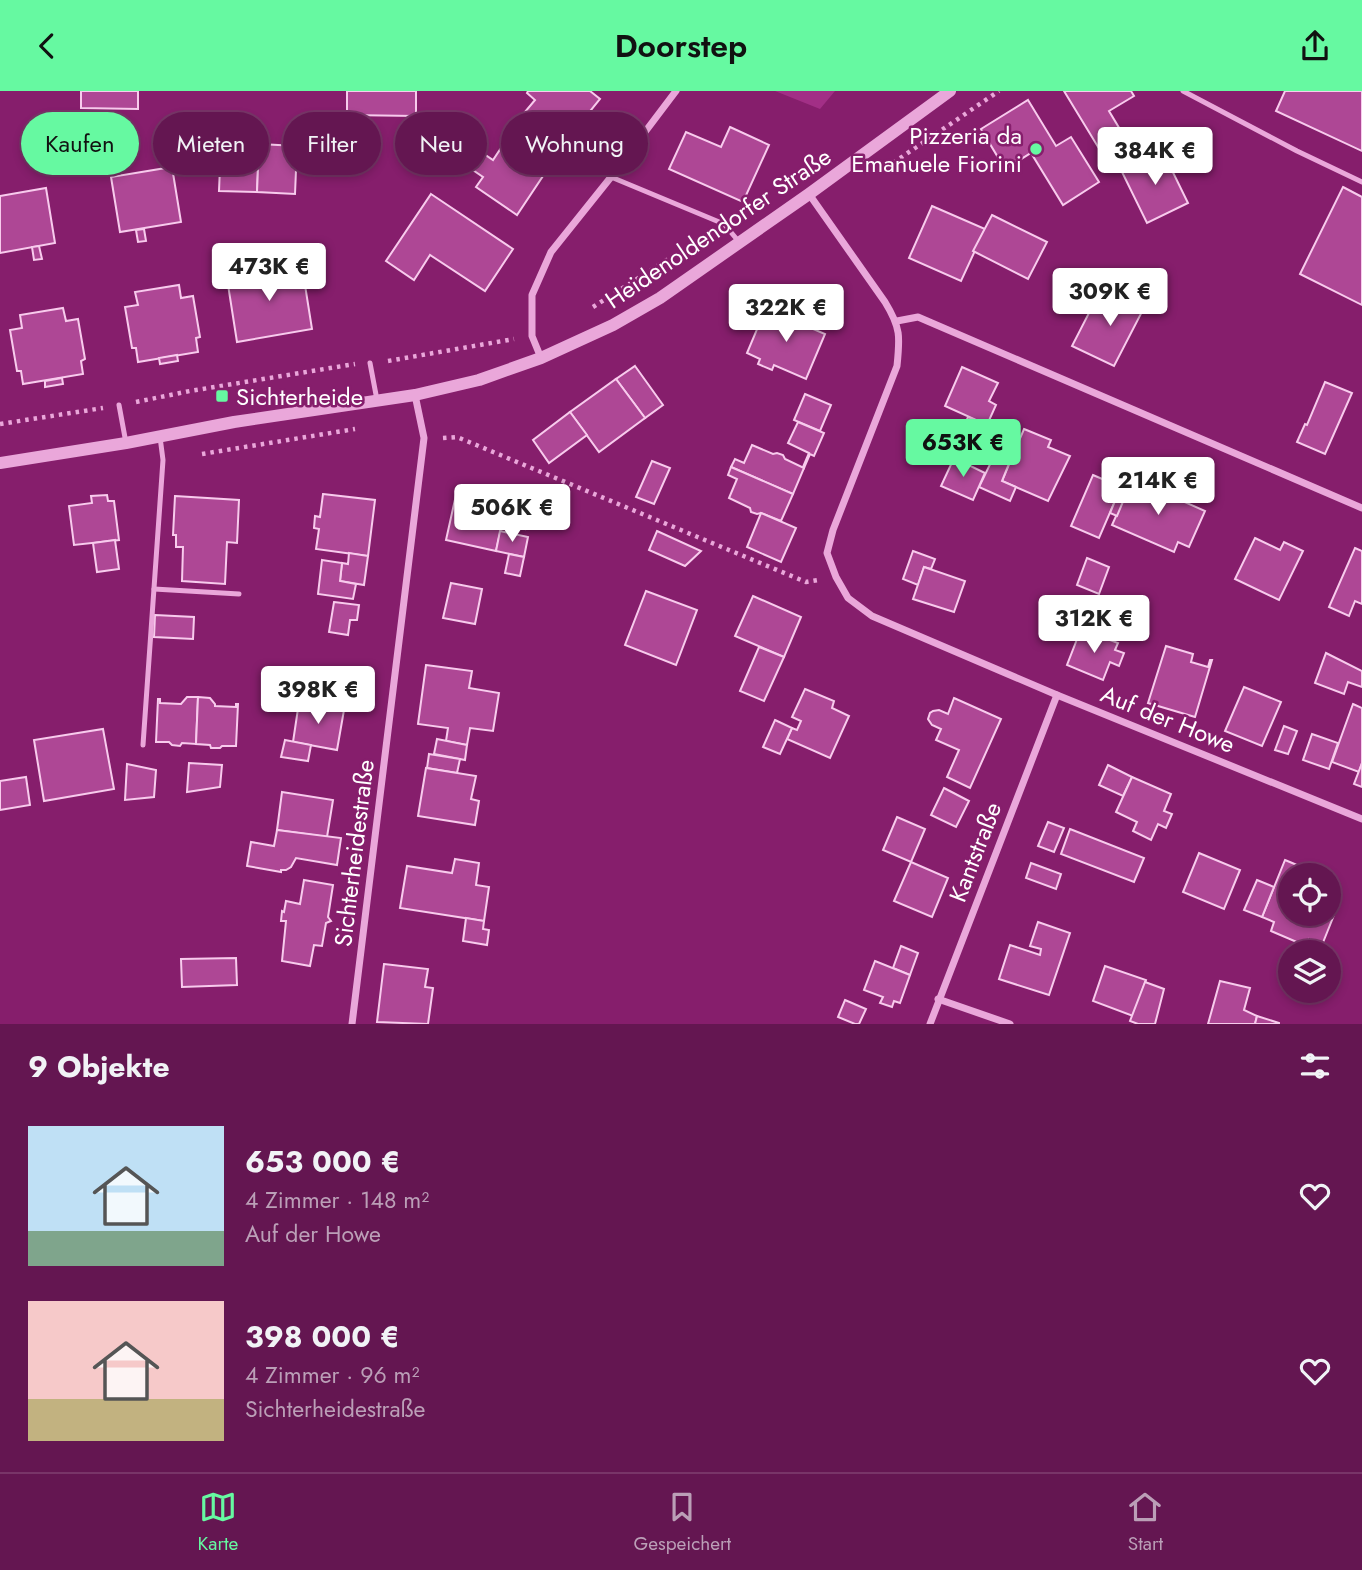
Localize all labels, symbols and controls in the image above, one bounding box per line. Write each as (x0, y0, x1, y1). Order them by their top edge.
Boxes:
text: Doorstep (615, 23, 747, 69)
icon: back (28, 27, 66, 65)
icon: share (1296, 27, 1334, 65)
chip: Kaufen (21, 112, 139, 175)
chip: Mieten (153, 112, 269, 175)
chip: Filter (283, 112, 381, 175)
chip: Neu (395, 112, 487, 175)
chip: Wohnung (501, 112, 648, 175)
place label: Pizzeria da Emanuele Fiorini (851, 118, 1022, 181)
pin: 384K € (1098, 127, 1212, 187)
text: 384K € (1114, 133, 1196, 167)
street label: Heidenoldendorfer Straße (598, 139, 838, 317)
marker: Pizzeria da Emanuele Fiorini (1028, 141, 1044, 157)
pin: 473K € (212, 243, 326, 303)
text: 473K € (228, 249, 310, 283)
pin: 309K € (1053, 268, 1167, 328)
text: 309K € (1069, 274, 1151, 308)
pin: 322K € (729, 285, 843, 344)
text: 322K € (745, 290, 827, 324)
place label: Sichterheide (236, 379, 363, 414)
marker: Sichterheide (214, 388, 230, 404)
pin: 653K € (906, 419, 1020, 479)
text: 653K € (922, 425, 1004, 459)
pin: 214K € (1101, 457, 1215, 517)
text: 214K € (1118, 463, 1198, 497)
pin: 506K € (455, 484, 569, 544)
text: 506K € (470, 490, 554, 524)
pin: 312K € (1037, 595, 1151, 655)
text: 312K € (1054, 601, 1134, 635)
pin: 398K € (261, 667, 375, 726)
text: 398K € (277, 672, 359, 706)
street label: Auf der Howe (1096, 676, 1240, 762)
street label: Sichterheidestraße (325, 757, 383, 949)
street label: Kantstraße (940, 797, 1010, 907)
map controls (1278, 863, 1341, 1003)
button: locate (1278, 863, 1341, 926)
button: layers (1278, 940, 1341, 1003)
text: 9 Objekte (28, 1045, 170, 1088)
icon: filters (1296, 1047, 1334, 1085)
text: 653 000 € (245, 1140, 400, 1183)
icon: home (84, 1154, 168, 1238)
icon: heart (1296, 1177, 1334, 1215)
text: 4 Zimmer · 148 m² (245, 1183, 429, 1217)
text: Auf der Howe (245, 1217, 381, 1251)
text: 398 000 € (245, 1315, 400, 1358)
icon: home (84, 1329, 168, 1413)
icon: heart (1296, 1352, 1334, 1390)
text: 4 Zimmer · 96 m² (245, 1358, 419, 1392)
text: Sichterheidestraße (245, 1392, 425, 1426)
tab: Karte (198, 1488, 238, 1557)
tab: Gespeichert (634, 1488, 731, 1557)
tab: Start (1126, 1488, 1164, 1557)

